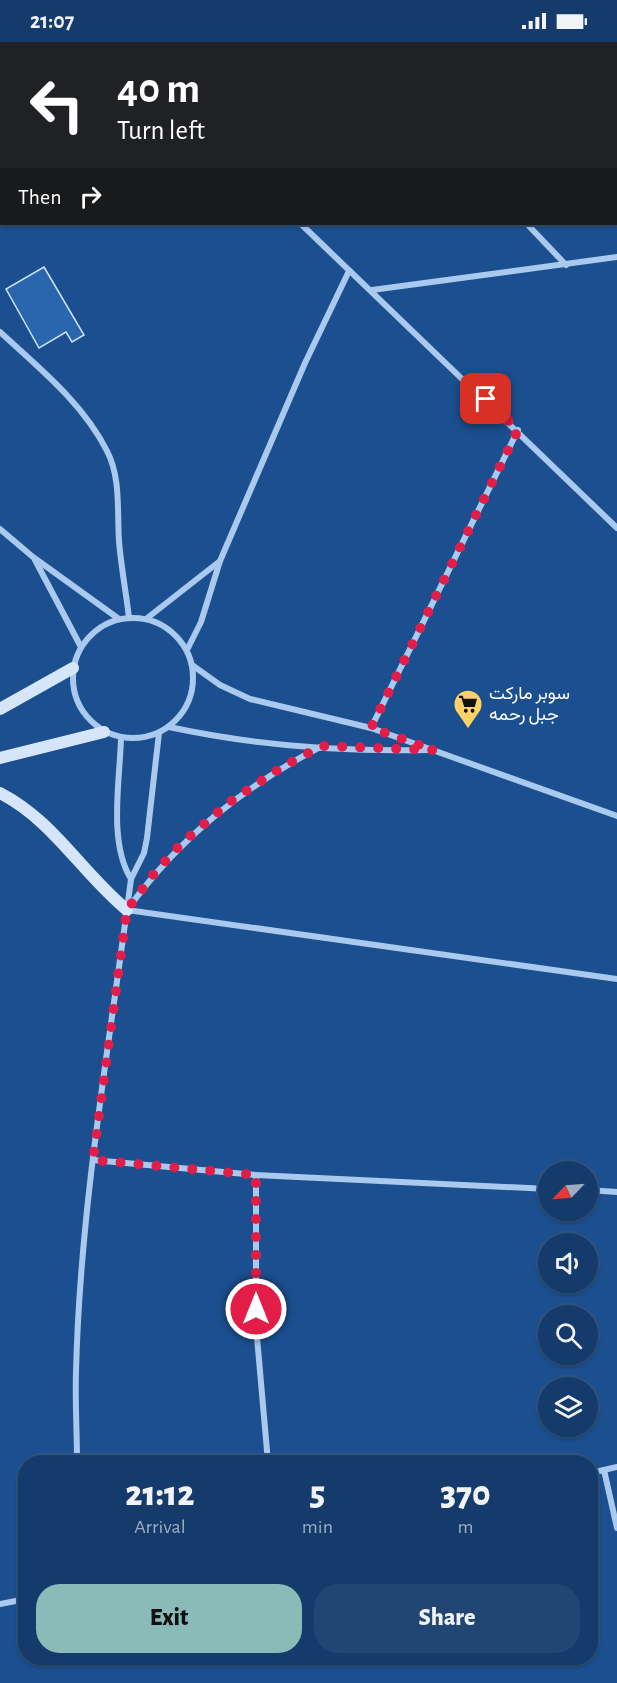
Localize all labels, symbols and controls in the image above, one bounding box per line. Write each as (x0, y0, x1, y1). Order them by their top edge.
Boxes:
text: 21:07 (30, 10, 74, 32)
icon: left (18, 66, 96, 144)
text: 40 m (117, 68, 200, 110)
text: Turn left (117, 117, 205, 144)
icon: right (74, 180, 107, 213)
text: Then (18, 186, 62, 208)
pin (460, 373, 511, 424)
icon: arrive (469, 382, 502, 415)
place label: سوبر ماركت جبل رحمه (489, 685, 570, 725)
supermarket icon: سوبر ماركت جبل رحمه (452, 688, 484, 730)
north arrow (538, 1161, 598, 1221)
map controls (538, 1161, 598, 1437)
button: sound (538, 1233, 598, 1293)
position arrow (224, 1277, 288, 1341)
button: search (538, 1305, 598, 1365)
button: layers (538, 1377, 598, 1437)
text: 21:12 (125, 1476, 195, 1512)
text: 5 (310, 1476, 325, 1512)
text: 370 (440, 1476, 491, 1512)
text: Arrival (134, 1517, 186, 1537)
text: min (302, 1517, 333, 1537)
text: m (457, 1517, 473, 1537)
button: Exit (36, 1584, 302, 1653)
button: Share (314, 1584, 580, 1653)

